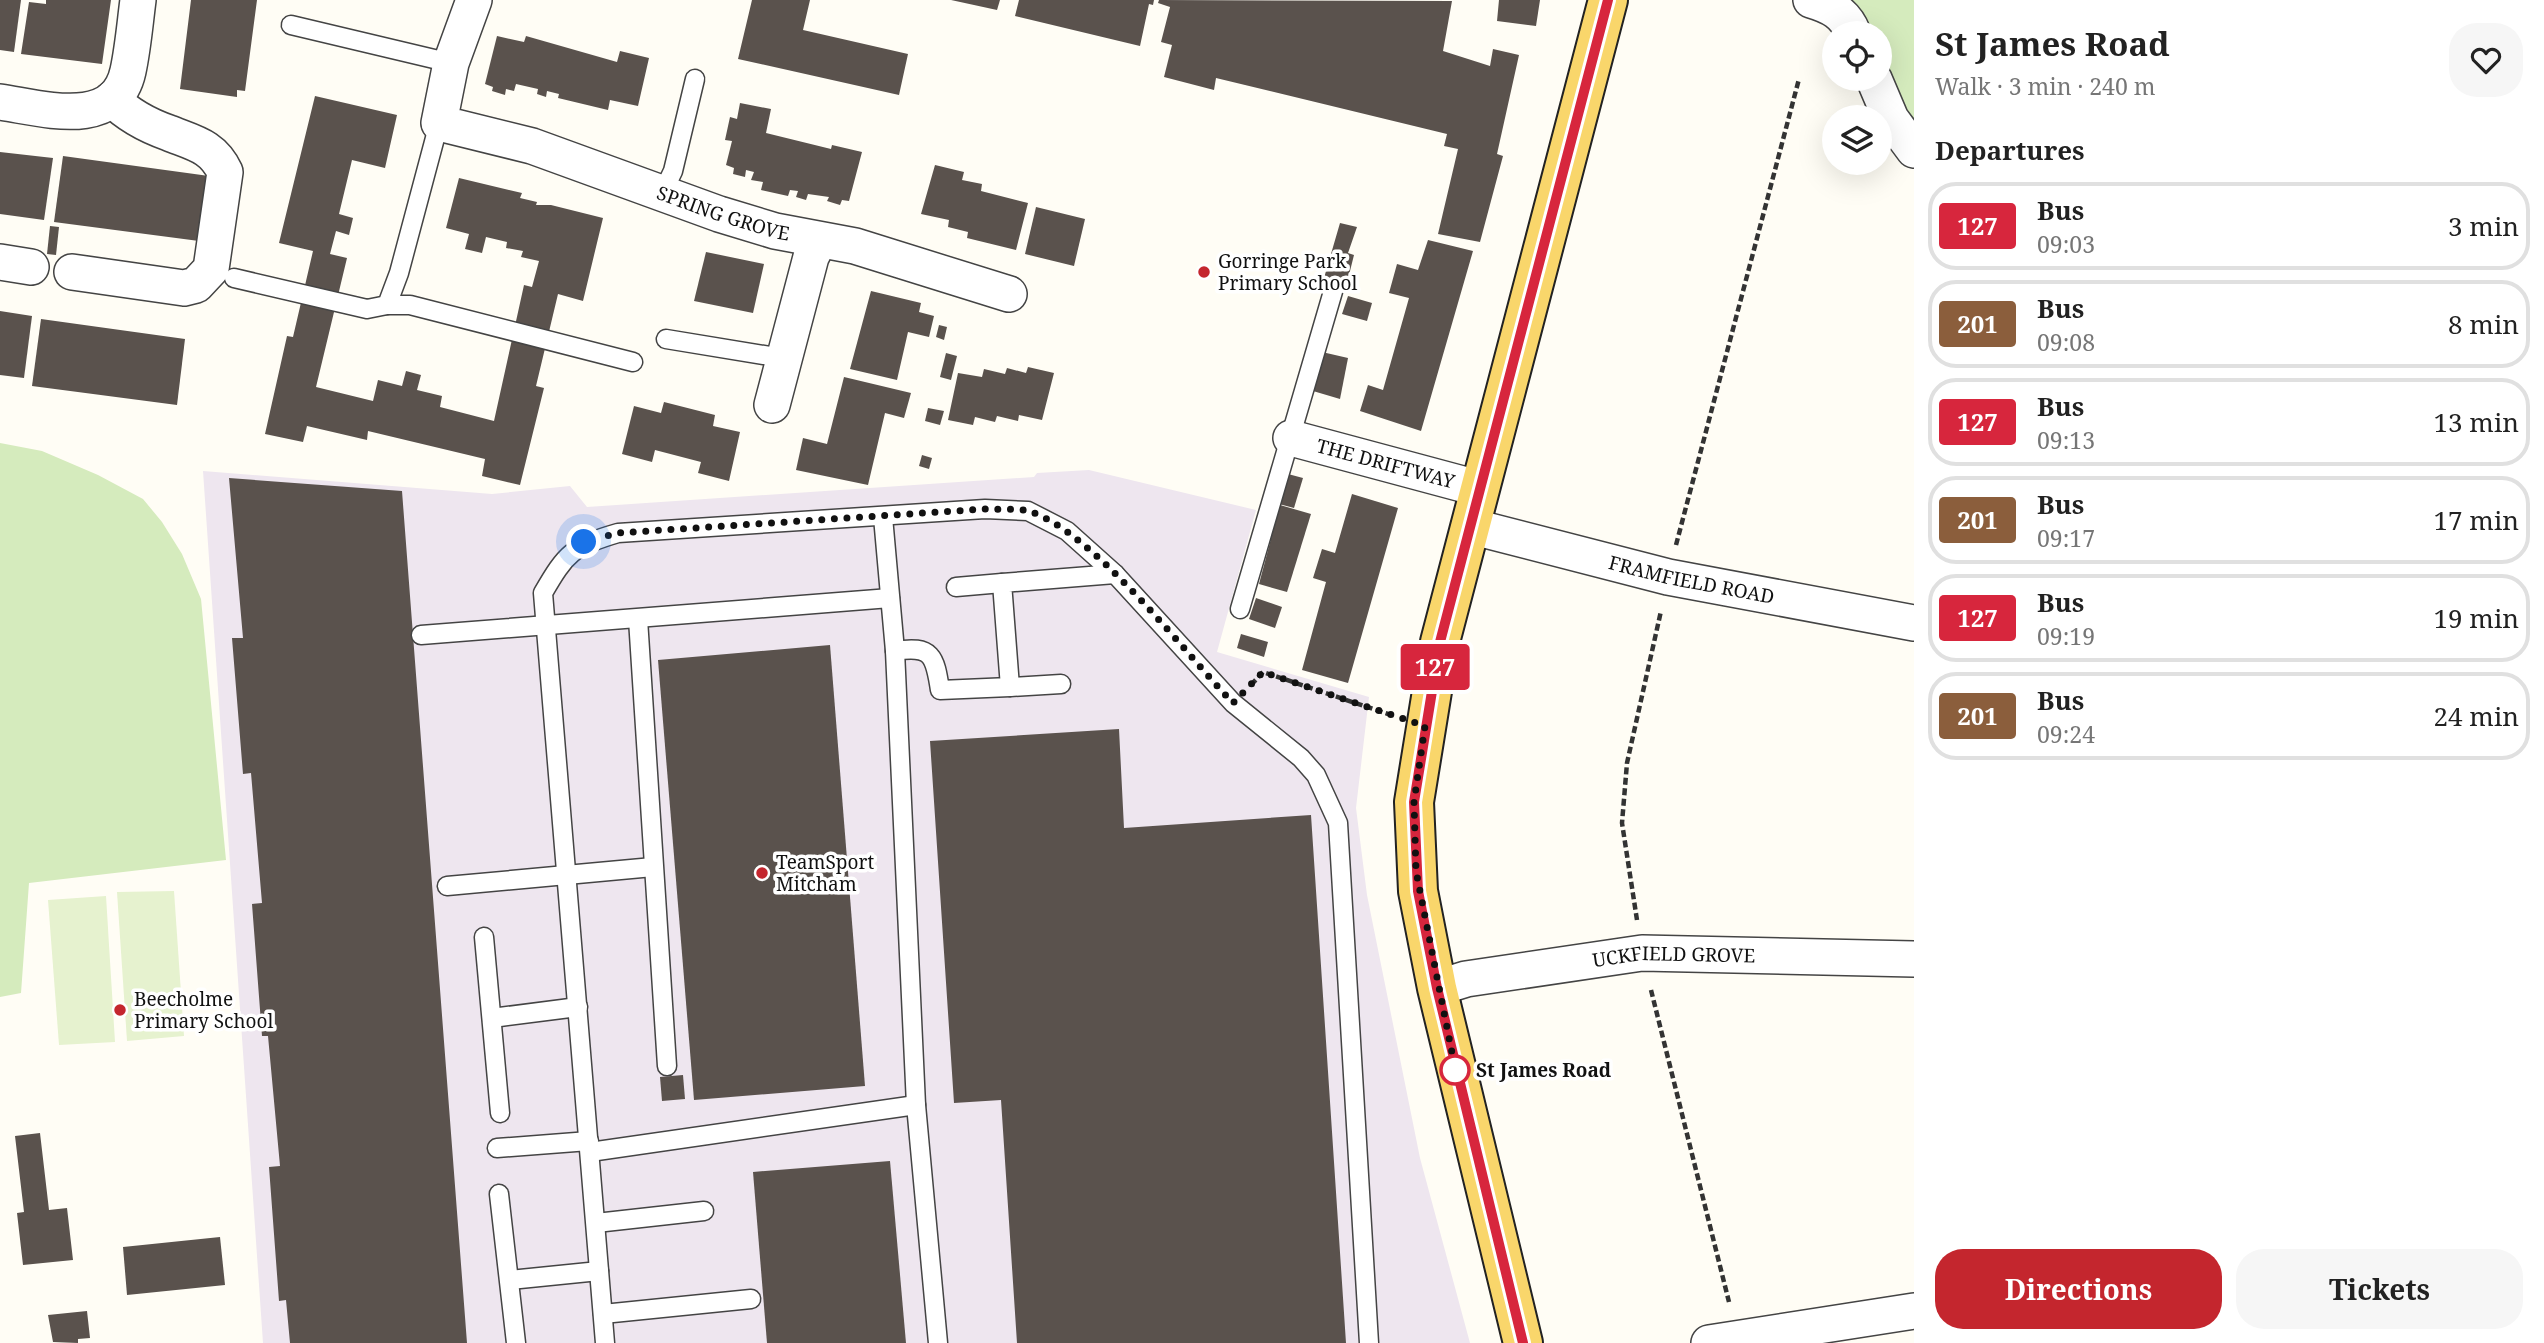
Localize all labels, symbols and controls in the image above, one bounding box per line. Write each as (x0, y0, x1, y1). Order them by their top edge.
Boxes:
map controls (1822, 21, 1892, 175)
button: locate (1822, 21, 1892, 91)
text: St James Road (1935, 21, 2170, 66)
button: heart (2449, 23, 2523, 97)
text: Walk · 3 min · 240 m (1935, 70, 2155, 102)
button: layers (1822, 105, 1892, 175)
text: Departures (1935, 132, 2085, 168)
street label: SPRING GROVE (653, 179, 792, 247)
text: Bus (2037, 192, 2084, 228)
text: 3 min (2448, 208, 2519, 244)
text: 127 (1957, 209, 1998, 242)
text: 09:03 (2037, 228, 2095, 260)
place label: Gorringe Park Primary School (1218, 248, 1357, 296)
marker: Gorringe Park Primary School (1196, 264, 1212, 280)
text: Bus (2037, 290, 2084, 326)
text: 8 min (2448, 306, 2519, 342)
text: 201 (1957, 307, 1998, 340)
text: 09:08 (2037, 326, 2095, 358)
text: Bus (2037, 388, 2084, 424)
text: 13 min (2434, 404, 2519, 440)
text: 127 (1957, 405, 1998, 438)
text: 09:13 (2037, 424, 2095, 456)
street label: THE DRIFTWAY (1314, 432, 1458, 494)
text: Bus (2037, 486, 2084, 522)
text: 17 min (2434, 502, 2519, 538)
text: 201 (1957, 503, 1998, 536)
text: 09:17 (2037, 522, 2095, 554)
your location (566, 524, 601, 559)
street label: FRAMFIELD ROAD (1606, 549, 1776, 610)
text: Bus (2037, 584, 2084, 620)
text: 19 min (2434, 600, 2519, 636)
text: 127 (1957, 601, 1998, 634)
text: 09:19 (2037, 620, 2095, 652)
line badge: 127 (1395, 644, 1475, 690)
text: 127 (1415, 650, 1455, 683)
text: Bus (2037, 682, 2084, 718)
text: 24 min (2434, 698, 2519, 734)
text: 201 (1957, 699, 1998, 732)
text: 09:24 (2037, 718, 2095, 750)
place label: TeamSport Mitcham (776, 849, 874, 897)
marker: TeamSport Mitcham (754, 865, 770, 881)
street label: UCKFIELD GROVE (1591, 940, 1756, 973)
place label: Beecholme Primary School (134, 986, 273, 1034)
marker: Beecholme Primary School (112, 1002, 128, 1018)
marker: St James Road (1440, 1055, 1470, 1085)
place label: St James Road (1476, 1057, 1612, 1083)
button: Directions (1935, 1249, 2222, 1329)
button: Tickets (2236, 1249, 2523, 1329)

